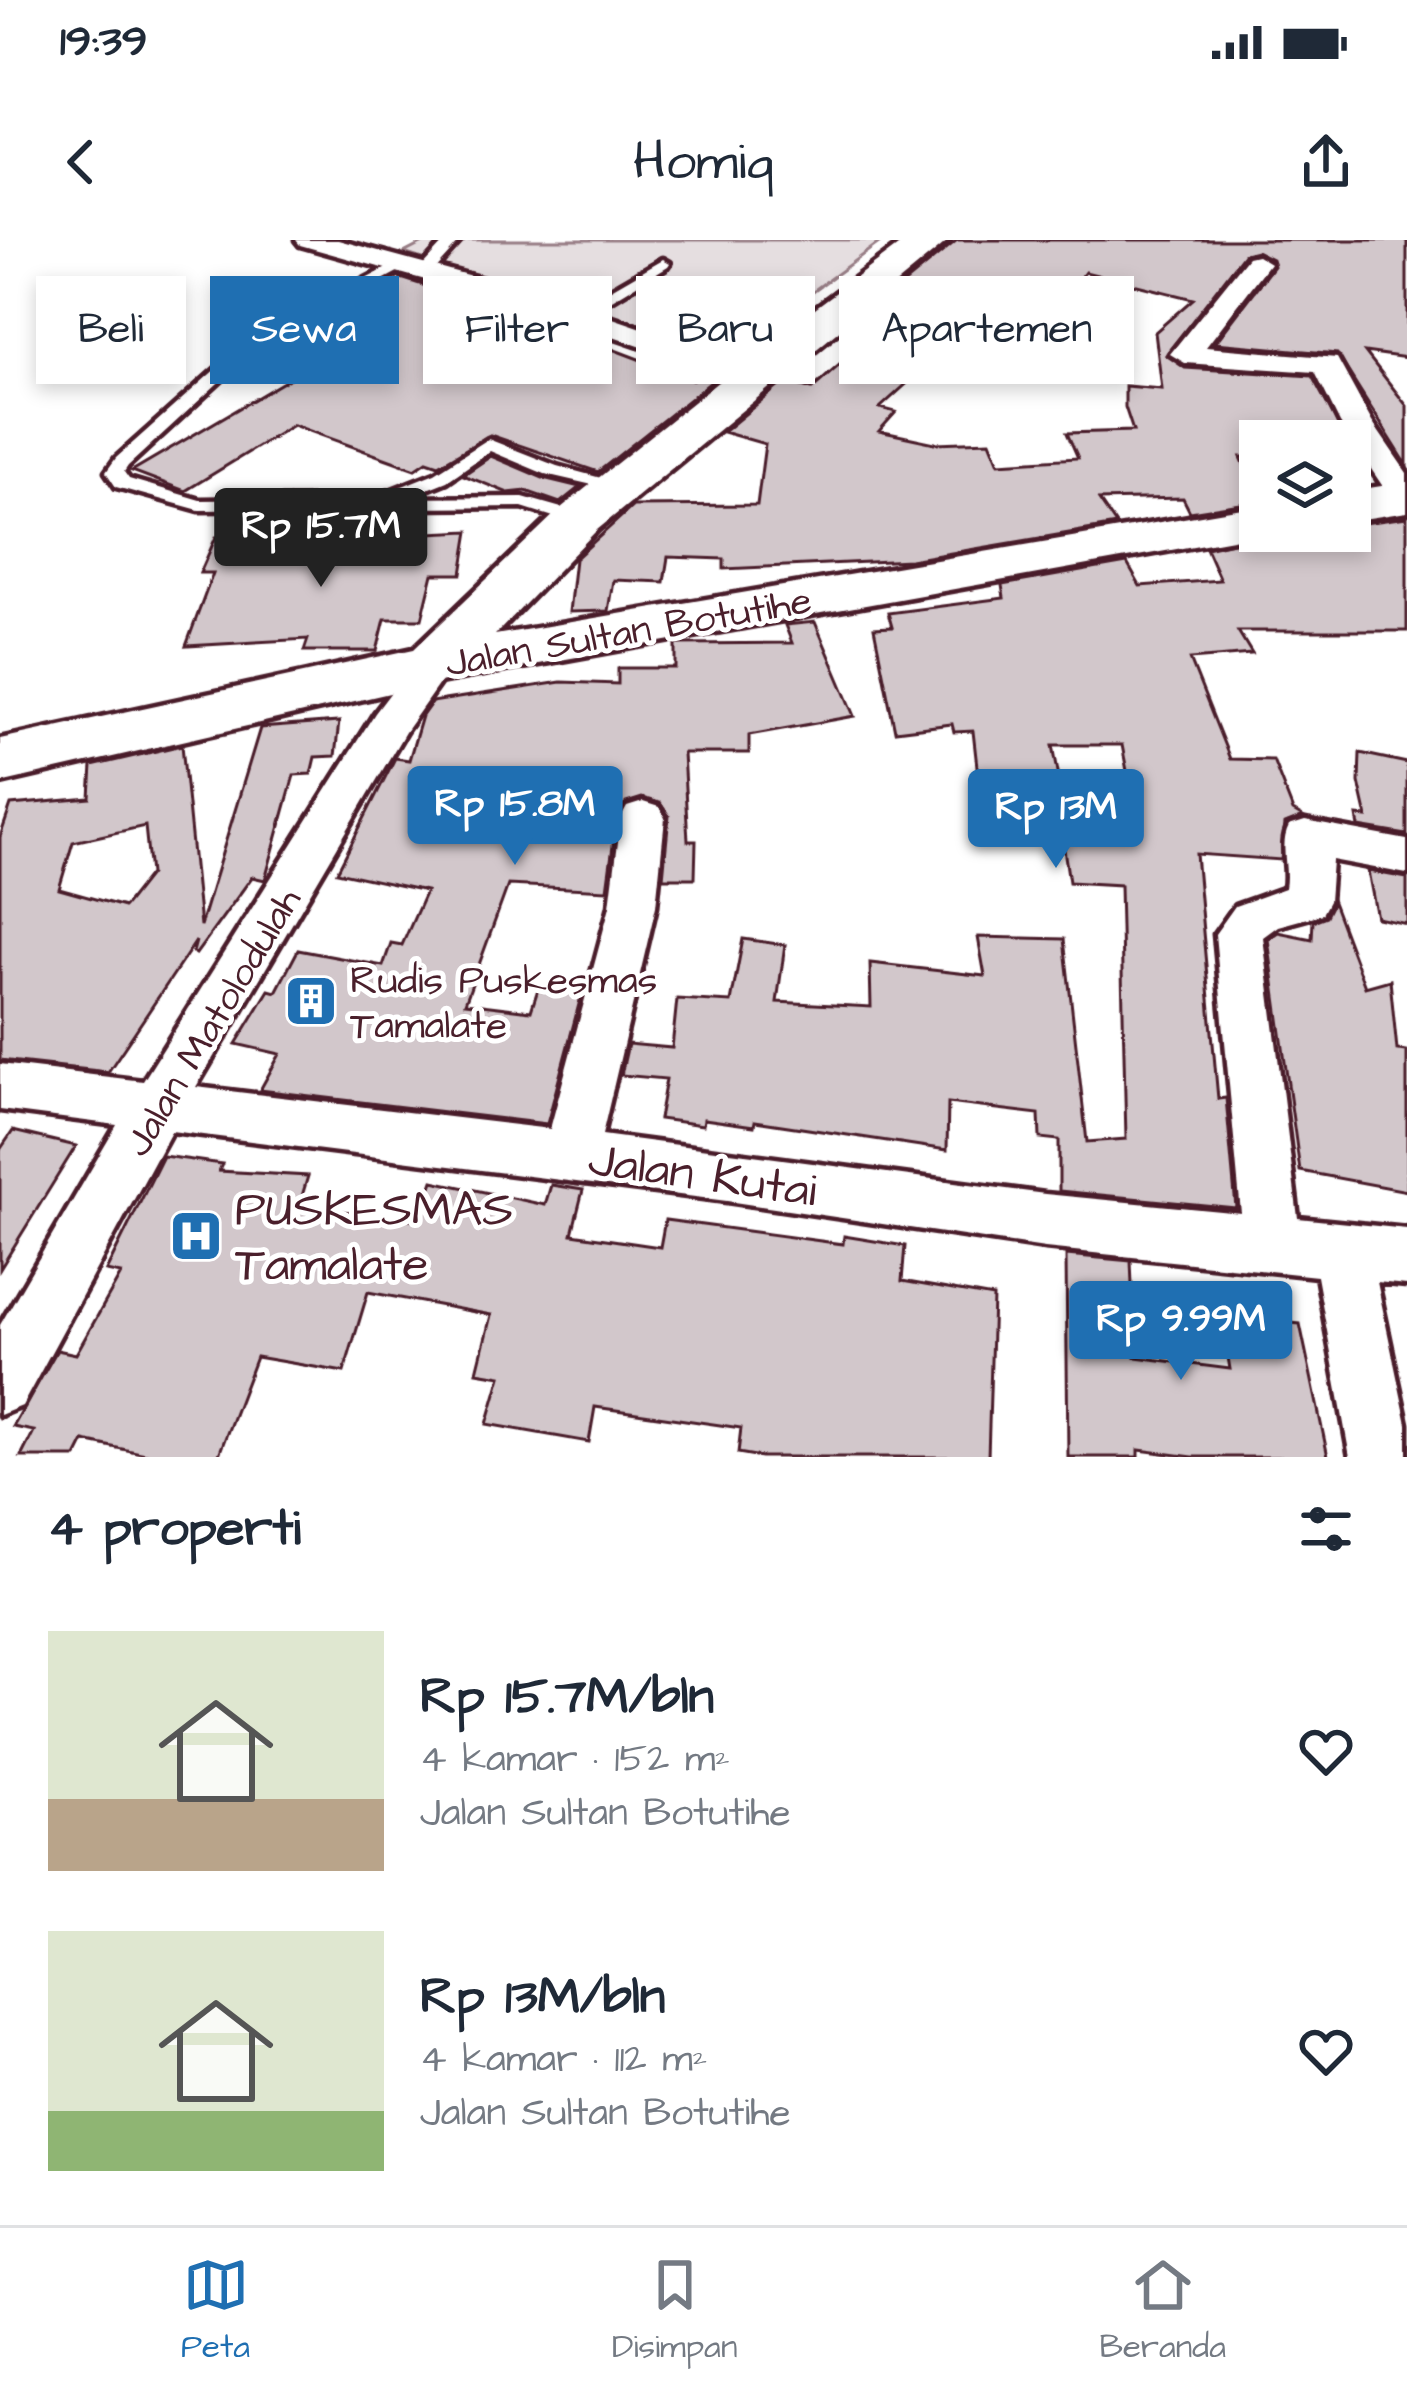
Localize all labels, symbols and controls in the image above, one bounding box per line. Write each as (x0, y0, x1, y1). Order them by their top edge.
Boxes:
text: 19:39 (60, 11, 147, 73)
text: Homiq (633, 125, 774, 200)
icon: back (48, 129, 114, 195)
icon: share (1293, 129, 1359, 195)
chip: Beli (36, 276, 186, 384)
chip: Sewa (210, 276, 399, 384)
chip: Filter (423, 276, 612, 384)
chip: Baru (636, 276, 815, 384)
chip: Apartemen (839, 276, 1134, 384)
map controls (1239, 420, 1371, 552)
button: layers (1239, 420, 1371, 552)
pin: Rp 15.7M (197, 488, 445, 590)
text: Rp 15.7M (241, 500, 401, 554)
street label: Jalan Sultan Botutihe (441, 574, 816, 692)
pin: Rp 15.8M (391, 766, 639, 868)
pin: Rp 13M (958, 769, 1154, 871)
text: Rp 15.8M (435, 778, 595, 832)
text: Rp 13M (995, 781, 1117, 835)
street label: Jalan Matolodulah (112, 878, 315, 1167)
place label: Rudis Puskesmas Tamalate (350, 955, 657, 1054)
building icon: Rudis Puskesmas Tamalate (283, 973, 339, 1029)
street label: Jalan Kutai (584, 1127, 821, 1225)
place label: PUSKESMAS Tamalate (235, 1178, 513, 1299)
hospital icon: PUSKESMAS Tamalate (168, 1208, 224, 1264)
pin: Rp 9.99M (1057, 1281, 1305, 1383)
text: Rp 9.99M (1096, 1293, 1266, 1347)
text: 4 properti (48, 1494, 301, 1565)
icon: filters (1293, 1496, 1359, 1562)
text: Rp 15.7M/bln (420, 1662, 714, 1733)
icon: home (144, 1679, 288, 1823)
icon: heart (1293, 1718, 1359, 1784)
text: 4 kamar · 152 m² (420, 1733, 730, 1787)
text: Jalan Sultan Botutihe (420, 1787, 791, 1841)
text: Rp 13M/bln (420, 1962, 665, 2033)
icon: home (144, 1979, 288, 2123)
icon: heart (1293, 2018, 1359, 2084)
text: 4 kamar · 112 m² (420, 2033, 707, 2087)
text: Jalan Sultan Botutihe (420, 2087, 791, 2141)
tab: Peta (181, 2252, 250, 2370)
tab: Disimpan (612, 2252, 737, 2370)
tab: Beranda (1099, 2252, 1226, 2370)

